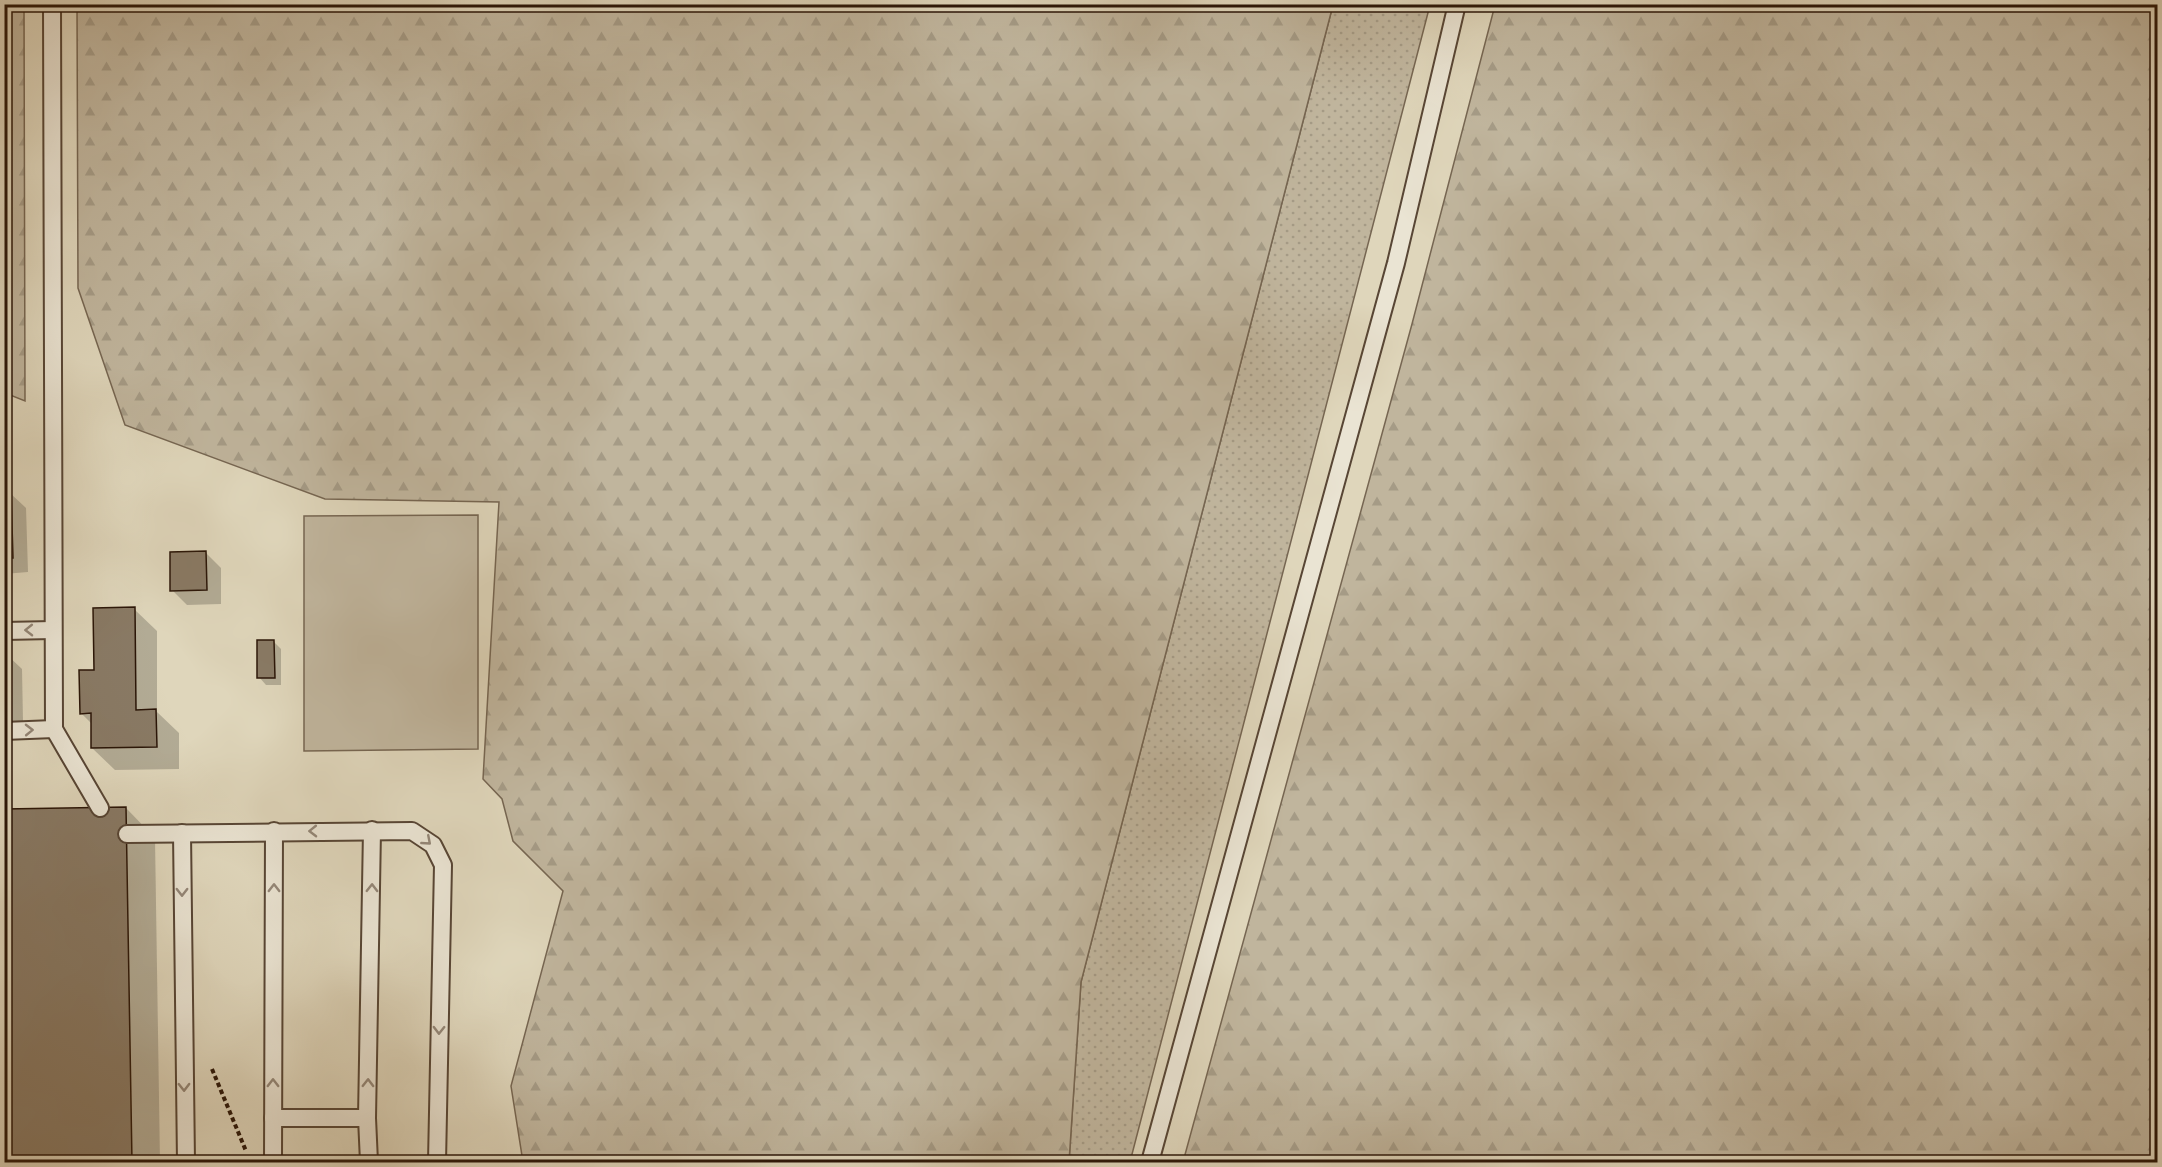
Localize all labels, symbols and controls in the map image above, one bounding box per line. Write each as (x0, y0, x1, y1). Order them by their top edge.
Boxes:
one-way arrow (24, 624, 33, 637)
one-way arrow (25, 724, 34, 736)
one-way arrow (309, 825, 318, 837)
one-way arrow (420, 834, 431, 845)
one-way arrow (268, 884, 280, 893)
one-way arrow (366, 884, 379, 893)
one-way arrow (176, 887, 188, 896)
one-way arrow (433, 1026, 445, 1035)
one-way arrow (267, 1079, 279, 1088)
one-way arrow (362, 1079, 374, 1088)
one-way arrow (178, 1082, 190, 1091)

